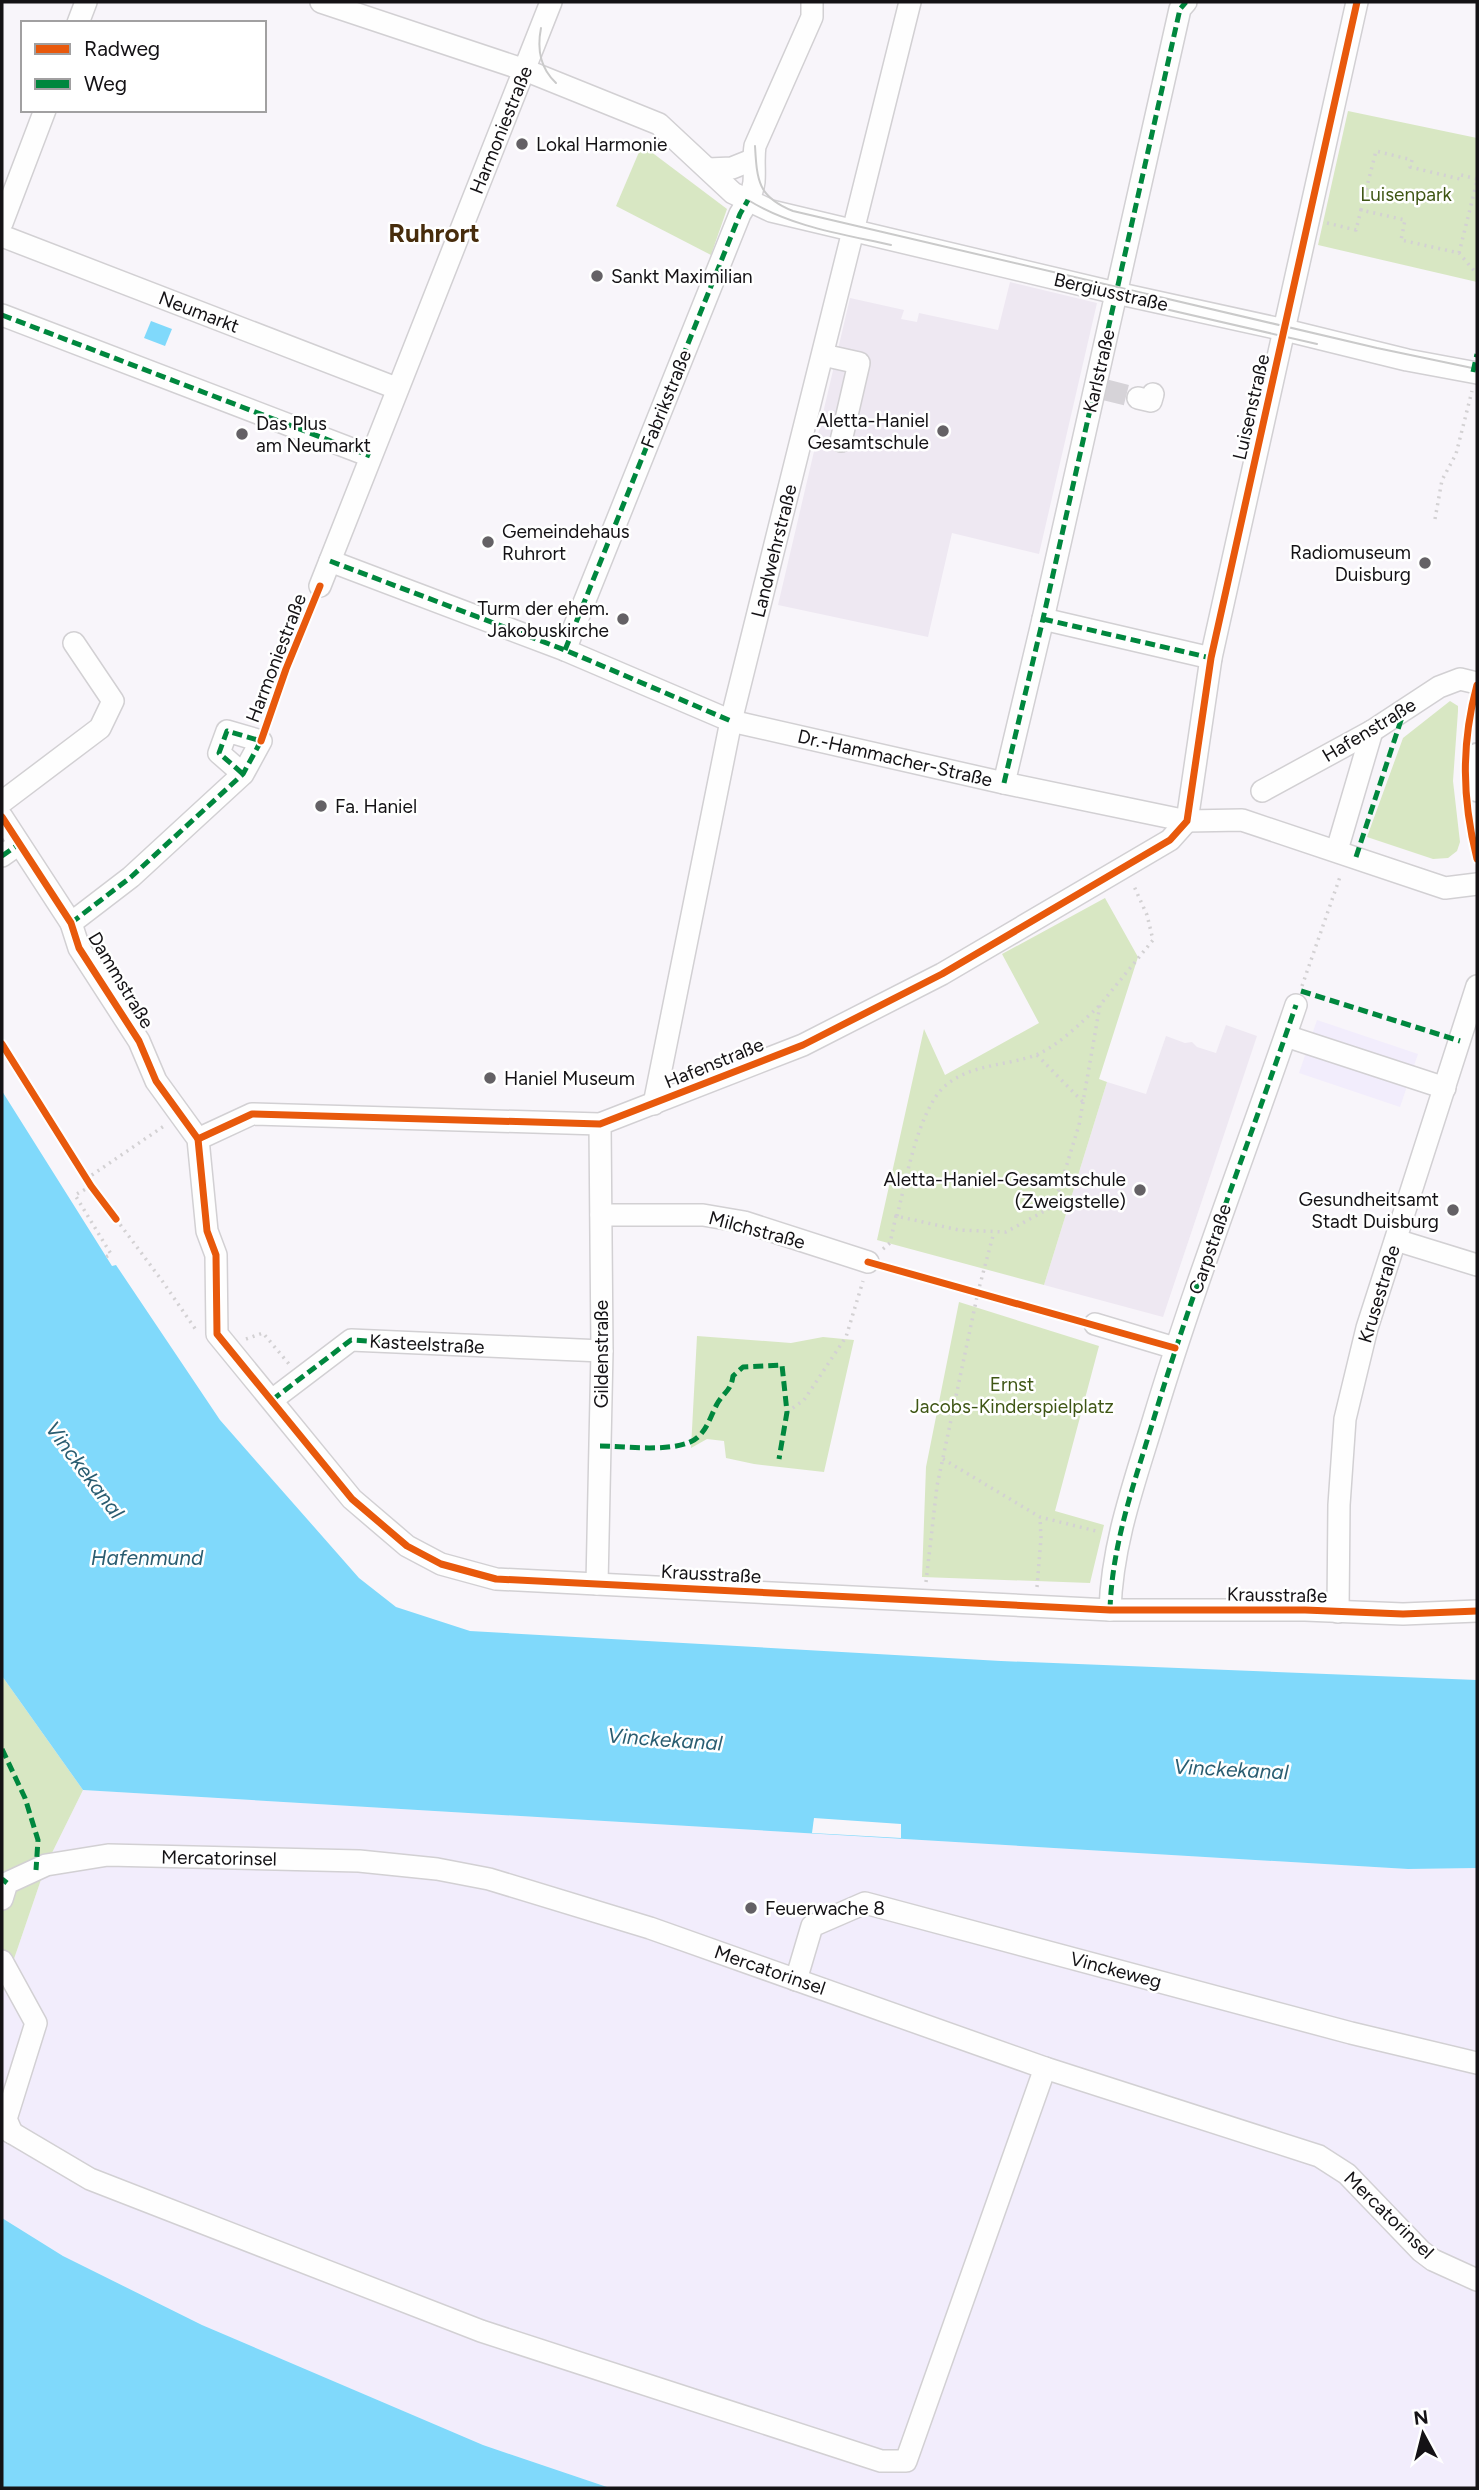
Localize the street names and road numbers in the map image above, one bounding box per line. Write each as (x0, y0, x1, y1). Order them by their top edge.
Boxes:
street label: Harmoniestraße (465, 63, 537, 197)
street label: Bergiusstraße (1052, 268, 1170, 316)
street label: Neumarkt (155, 286, 243, 338)
street label: Karlstraße (1078, 327, 1120, 415)
street label: Fabrikstraße (636, 346, 696, 452)
street label: Luisenstraße (1228, 352, 1274, 462)
street label: Landwehrstraße (746, 482, 802, 620)
street label: Harmoniestraße (241, 590, 311, 726)
street label: Hafenstraße (1318, 693, 1420, 767)
street label: Dr.-Hammacher-Straße (795, 724, 995, 792)
street label: Dammstraße (83, 928, 159, 1032)
street label: Hafenstraße (661, 1033, 767, 1093)
street label: Carpstraße (1184, 1201, 1236, 1297)
street label: Milchstraße (706, 1206, 808, 1254)
street label: Krusestraße (1353, 1242, 1405, 1346)
street label: Gildenstraße (590, 1300, 613, 1408)
street label: Kasteelstraße (369, 1329, 485, 1359)
street label: Krausstraße (660, 1560, 762, 1588)
street label: Krausstraße (1227, 1583, 1327, 1607)
street label: Mercatorinsel (161, 1845, 277, 1871)
street label: Mercatorinsel (711, 1940, 829, 2000)
street label: Vinckeweg (1068, 1947, 1164, 1993)
street label: Mercatorinsel (1339, 2166, 1439, 2264)

